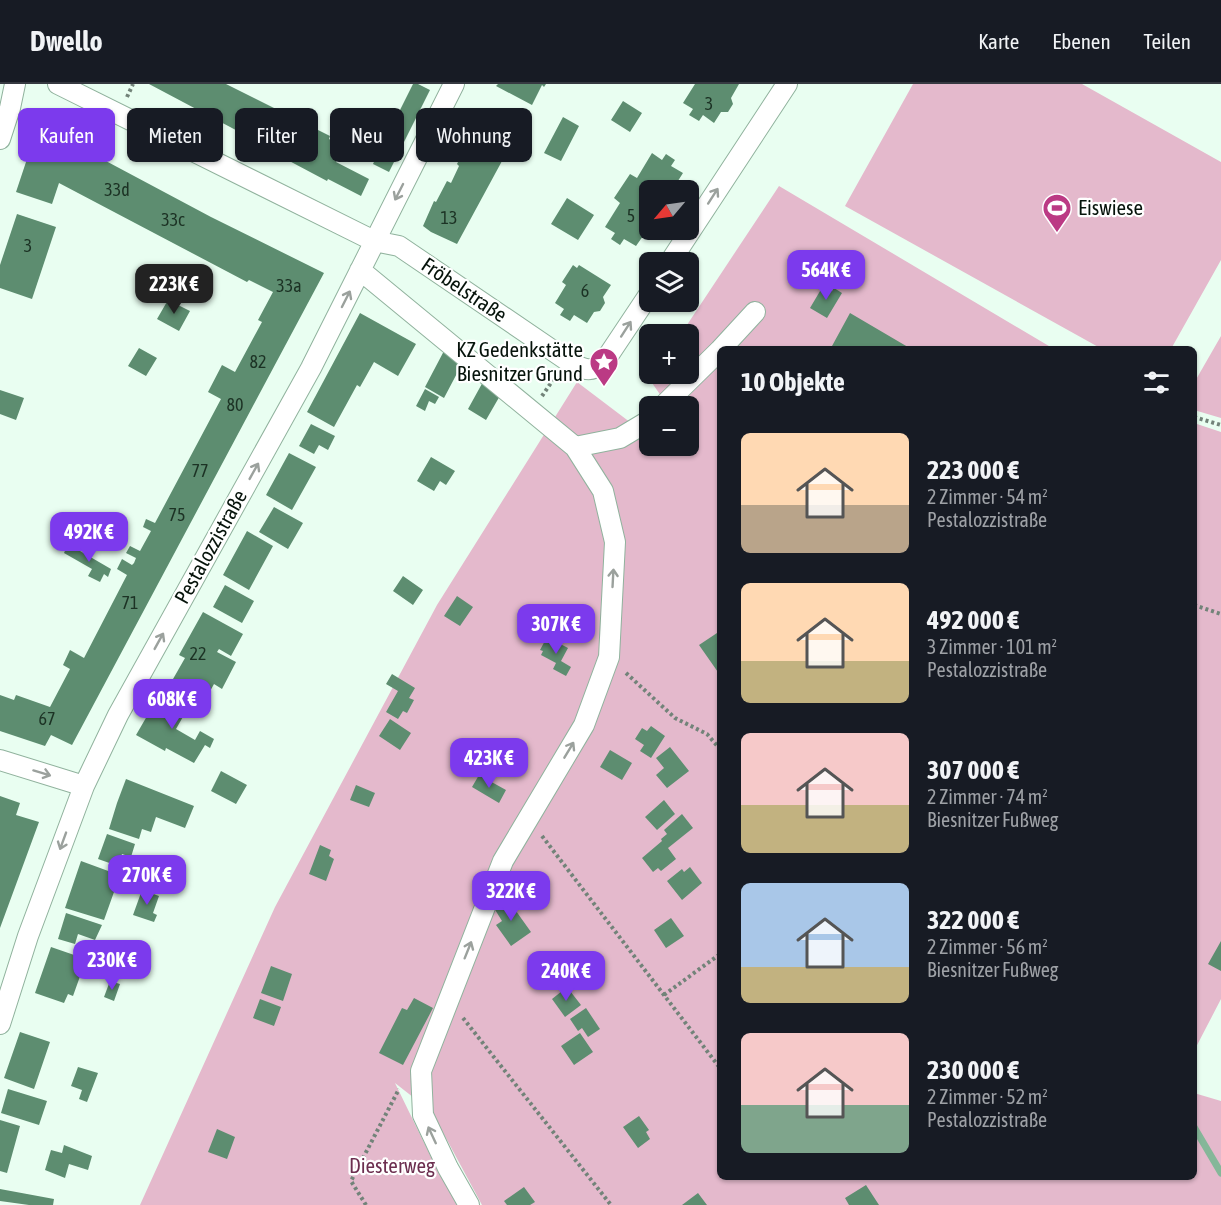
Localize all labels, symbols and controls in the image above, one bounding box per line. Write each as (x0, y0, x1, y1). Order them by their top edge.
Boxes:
text: Dwello (30, 25, 103, 57)
text: Karte (978, 29, 1019, 53)
text: Ebenen (1052, 29, 1111, 53)
text: Teilen (1144, 29, 1191, 53)
house number: 3 (705, 93, 713, 114)
chip: Kaufen (18, 108, 115, 162)
chip: Mieten (127, 108, 223, 162)
chip: Filter (235, 108, 318, 162)
chip: Neu (330, 108, 404, 162)
chip: Wohnung (416, 108, 532, 162)
house number: 33d (104, 179, 130, 200)
north arrow (639, 180, 699, 240)
map controls (639, 180, 699, 456)
one-way arrow (393, 183, 405, 200)
one-way arrow (708, 188, 720, 205)
sports icon: Eiswiese (1041, 192, 1073, 234)
place label: Eiswiese (1078, 195, 1143, 219)
house number: 5 (627, 205, 635, 226)
house number: 13 (441, 207, 457, 228)
house number: 33c (161, 209, 185, 230)
house number: 3 (24, 235, 32, 256)
pin: 564K € (777, 250, 875, 301)
street label: Fröbelstraße (417, 252, 512, 326)
button: layers (639, 252, 699, 312)
text: 564K € (801, 258, 851, 281)
pin: 223K € (125, 264, 223, 315)
text: 223K € (149, 272, 199, 295)
house number: 33a (276, 275, 302, 296)
house number: 6 (581, 280, 589, 301)
one-way arrow (340, 290, 352, 308)
one-way arrow (620, 321, 632, 338)
button: + (639, 324, 699, 384)
place label: KZ Gedenkstätte Biesnitzer Grund (456, 337, 583, 385)
place icon: KZ Gedenkstätte Biesnitzer Grund (588, 346, 620, 388)
house number: 82 (250, 351, 266, 372)
icon: filters (1140, 366, 1173, 399)
text: 10 Objekte (741, 367, 845, 397)
house number: 80 (227, 394, 243, 415)
button: − (639, 396, 699, 456)
text: 223 000 € (927, 455, 1019, 485)
icon: home (789, 457, 861, 529)
house number: 77 (192, 460, 208, 481)
one-way arrow (248, 463, 260, 480)
text: 2 Zimmer · 54 m² (927, 485, 1048, 508)
street label: Pestalozzistraße (169, 486, 251, 608)
house number: 75 (169, 504, 185, 525)
text: Pestalozzistraße (927, 508, 1047, 531)
pin: 492K € (40, 512, 138, 563)
text: 492K € (64, 520, 114, 543)
one-way arrow (608, 569, 619, 589)
house number: 71 (122, 592, 138, 613)
pin: 307K € (507, 604, 605, 655)
text: 492 000 € (927, 605, 1019, 635)
icon: home (789, 607, 861, 679)
text: 307K € (531, 612, 581, 635)
one-way arrow (153, 633, 165, 650)
text: 3 Zimmer · 101 m² (927, 635, 1057, 658)
house number: 22 (190, 643, 206, 664)
text: Pestalozzistraße (927, 658, 1047, 681)
pin: 608K € (123, 679, 221, 730)
text: 608K € (147, 687, 197, 710)
house number: 67 (39, 708, 55, 729)
pin: 423K € (440, 738, 538, 789)
one-way arrow (564, 742, 576, 759)
text: 423K € (464, 746, 514, 769)
text: 307 000 € (927, 755, 1019, 785)
icon: home (789, 757, 861, 829)
one-way arrow (32, 769, 51, 780)
text: 2 Zimmer · 74 m² (927, 785, 1048, 808)
text: Biesnitzer Fußweg (927, 808, 1058, 831)
one-way arrow (57, 831, 68, 850)
pin: 270K € (98, 855, 196, 906)
text: 270K € (122, 863, 172, 886)
pin: 322K € (462, 871, 560, 922)
text: 322K € (486, 879, 536, 902)
text: 322 000 € (927, 905, 1019, 935)
icon: home (789, 907, 861, 979)
text: 2 Zimmer · 56 m² (927, 935, 1048, 958)
pin: 230K € (63, 940, 161, 991)
one-way arrow (463, 942, 474, 960)
text: 230K € (87, 948, 137, 971)
pin: 240K € (517, 951, 615, 1002)
text: Biesnitzer Fußweg (927, 958, 1058, 981)
text: 240K € (541, 959, 591, 982)
text: 230 000 € (927, 1055, 1019, 1085)
icon: home (789, 1057, 861, 1129)
text: 2 Zimmer · 52 m² (927, 1085, 1048, 1108)
text: Pestalozzistraße (927, 1108, 1047, 1131)
one-way arrow (426, 1126, 438, 1144)
park label: Diesterweg (349, 1153, 435, 1177)

